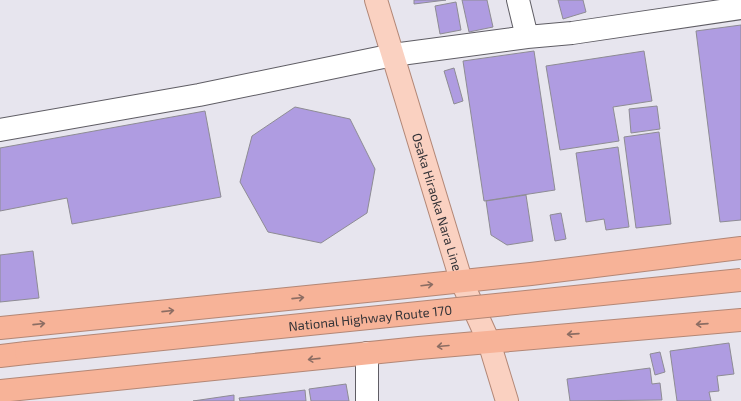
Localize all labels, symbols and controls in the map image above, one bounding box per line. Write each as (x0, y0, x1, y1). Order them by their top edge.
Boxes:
street label: Osaka Hiraoka Nara Line (409, 131, 466, 273)
one-way arrow (420, 281, 433, 289)
one-way arrow (291, 294, 304, 302)
street label: National Highway Route 170 (288, 302, 453, 334)
one-way arrow (161, 307, 174, 315)
one-way arrow (32, 320, 45, 327)
one-way arrow (696, 320, 709, 327)
one-way arrow (567, 331, 580, 338)
one-way arrow (437, 342, 450, 349)
one-way arrow (308, 355, 321, 363)

